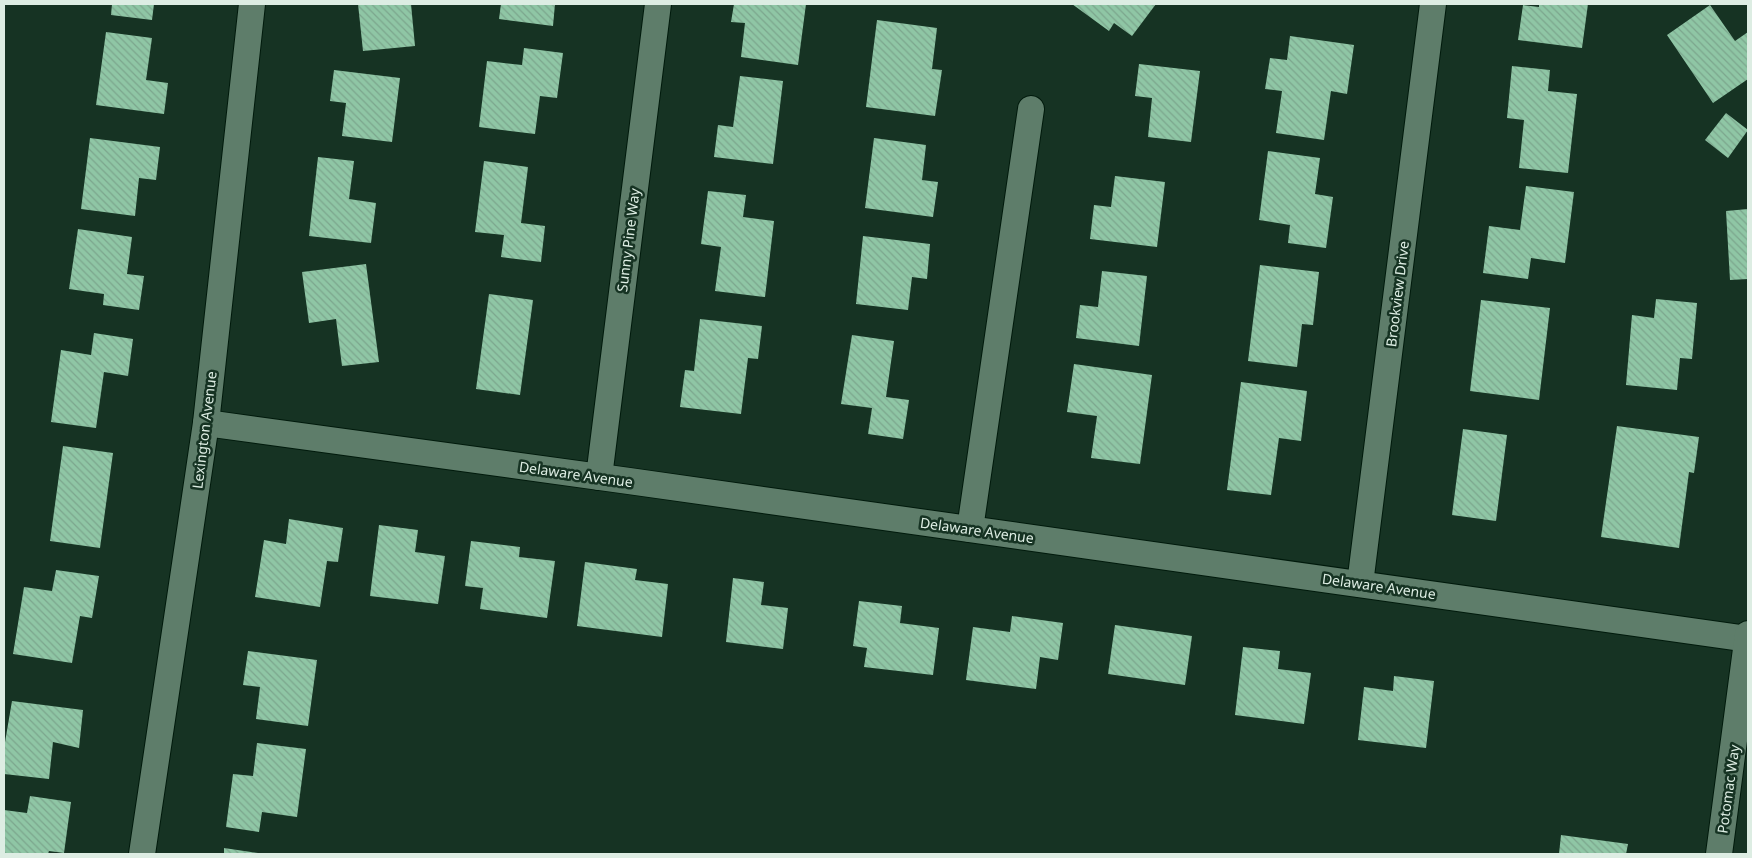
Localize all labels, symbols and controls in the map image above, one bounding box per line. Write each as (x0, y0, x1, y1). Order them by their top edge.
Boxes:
street label: Sunny Pine Way (612, 186, 644, 293)
street label: Brookview Drive (1381, 240, 1413, 348)
street label: Lexington Avenue (187, 370, 221, 490)
street label: Delaware Avenue (518, 457, 634, 491)
street label: Delaware Avenue (919, 513, 1035, 547)
street label: Delaware Avenue (1321, 569, 1437, 603)
street label: Potomac Way (1712, 743, 1744, 835)

